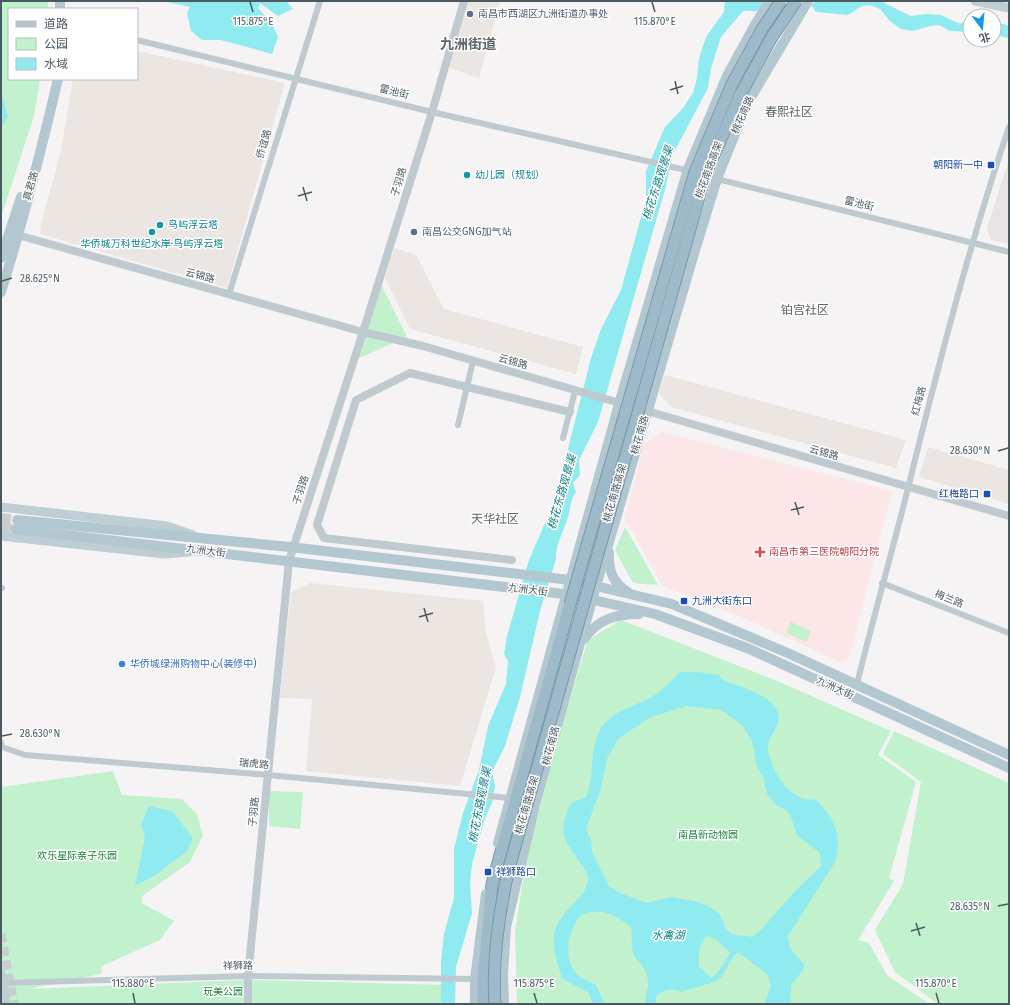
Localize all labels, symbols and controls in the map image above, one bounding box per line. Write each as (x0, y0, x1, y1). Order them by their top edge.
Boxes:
legend (8, 8, 138, 80)
place label: 南昌市西湖区九洲街道办事处 (478, 8, 608, 20)
north arrow (962, 8, 1002, 48)
marker: 南昌市西湖区九洲街道办事处 (465, 9, 475, 19)
text: 115.875°E (232, 16, 274, 28)
text: 115.870°E (634, 16, 676, 28)
text: 道路 (44, 17, 68, 31)
text: 北 (978, 29, 992, 45)
district label: 九洲街道 (440, 36, 496, 53)
text: 公园 (44, 37, 68, 51)
text: 水域 (44, 57, 68, 71)
street label: 雷池街 (378, 83, 410, 101)
street label: 桃花南路 (729, 94, 757, 136)
district label: 春熙社区 (765, 105, 813, 119)
street label: 侨谊路 (254, 128, 274, 161)
street label: 桃花南路高架 (693, 140, 725, 200)
water label: 桃花东路观景渠 (640, 142, 677, 222)
place label: 朝阳新一中 (933, 159, 983, 171)
marker: 朝阳新一中 (986, 160, 996, 170)
street label: 子羽路 (389, 166, 409, 198)
place label: 幼儿园（规划） (475, 169, 545, 181)
street label: 真君路 (21, 170, 41, 202)
marker: 幼儿园（规划） (462, 170, 472, 180)
street label: 雷池街 (843, 195, 875, 213)
place label: 鸟屿浮云塔 (168, 219, 218, 231)
marker: 鸟屿浮云塔 (155, 220, 165, 230)
place label: 南昌公交GNG加气站 (422, 226, 511, 238)
marker: 华侨城万科世纪水岸·鸟屿浮云塔 (147, 227, 157, 237)
marker: 南昌公交GNG加气站 (409, 227, 419, 237)
place label: 华侨城万科世纪水岸·鸟屿浮云塔 (81, 238, 223, 250)
street label: 云锦路 (184, 266, 216, 286)
text: 28.625°N (20, 273, 60, 285)
district label: 铂宫社区 (781, 303, 829, 317)
street label: 云锦路 (497, 352, 529, 372)
street label: 红梅路 (909, 385, 929, 417)
street label: 桃花南路 (629, 414, 651, 456)
street label: 云锦路 (808, 443, 840, 463)
text: 28.630°N (950, 445, 990, 457)
water label: 桃花东路观景渠 (545, 451, 579, 531)
street label: 桃花南路高架 (601, 463, 629, 523)
street label: 子羽路 (291, 474, 311, 506)
place label: 红梅路口 (939, 488, 979, 500)
marker: 红梅路口 (982, 489, 992, 499)
district label: 天华社区 (471, 512, 519, 526)
street label: 九洲大街 (185, 543, 227, 559)
marker: 南昌市第三医院朝阳分院 (754, 546, 766, 558)
place label: 南昌市第三医院朝阳分院 (769, 546, 879, 558)
street label: 九洲大街 (507, 582, 549, 598)
street label: 梅兰路 (933, 588, 965, 610)
place label: 九洲大街东口 (692, 595, 752, 607)
marker: 九洲大街东口 (679, 596, 689, 606)
place label: 华侨城绿洲购物中心(装修中) (130, 657, 256, 670)
marker: 华侨城绿洲购物中心(装修中) (117, 659, 127, 669)
street label: 九洲大街 (814, 674, 856, 702)
street label: 桃花南路 (540, 725, 562, 767)
text: 28.630°N (20, 728, 60, 740)
street label: 瑞虎路 (239, 757, 269, 771)
water label: 桃花东路观景渠 (466, 764, 494, 844)
street label: 桃花南路高架 (513, 775, 541, 835)
street label: 子羽路 (246, 796, 262, 828)
park label: 南昌新动物园 (678, 829, 738, 841)
park label: 欢乐星际亲子乐园 (37, 850, 117, 862)
place label: 祥狮路口 (496, 866, 536, 878)
marker: 祥狮路口 (483, 867, 493, 877)
text: 28.635°N (950, 901, 990, 913)
water label: 水禽湖 (652, 929, 686, 942)
street label: 祥狮路 (223, 960, 253, 972)
text: 115.880°E (111, 978, 155, 990)
text: 115.875°E (513, 978, 555, 990)
text: 115.870°E (915, 978, 957, 990)
park label: 玩美公园 (203, 986, 243, 998)

